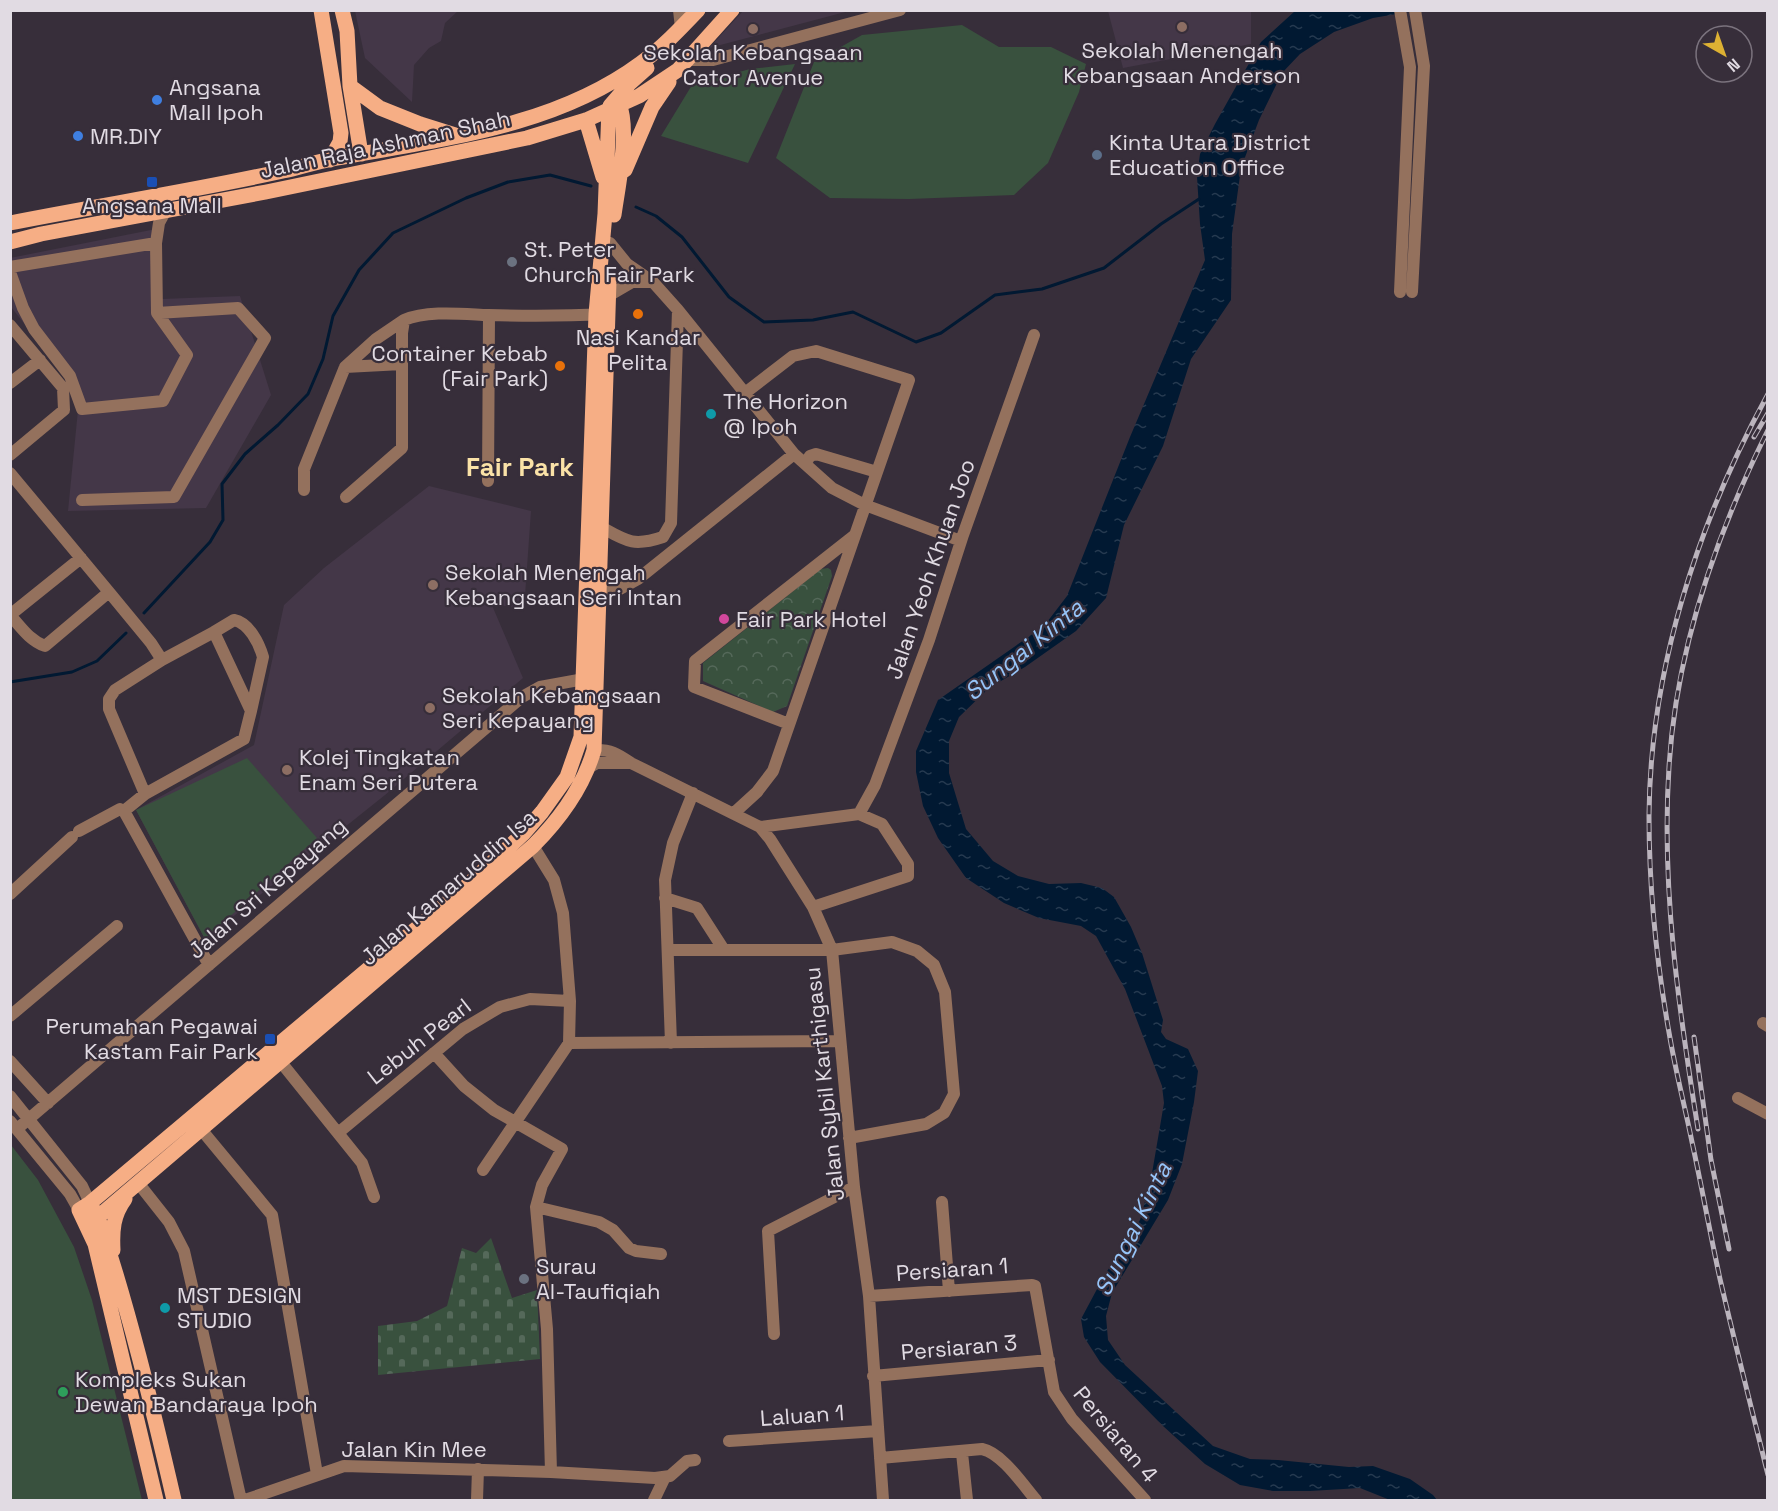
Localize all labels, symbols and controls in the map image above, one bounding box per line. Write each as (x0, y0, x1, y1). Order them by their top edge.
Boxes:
marker: Sekolah Menengah Kebangsaan Anderson (1175, 20, 1189, 34)
marker: Sekolah Kebangsaan Cator Avenue (746, 22, 760, 36)
north arrow (1694, 24, 1754, 84)
place label: Sekolah Menengah Kebangsaan Anderson (1063, 36, 1301, 89)
place label: Sekolah Kebangsaan Cator Avenue (643, 38, 863, 91)
text: N (1722, 54, 1744, 77)
place label: Angsana Mall Ipoh (169, 73, 264, 126)
marker: Angsana Mall Ipoh (150, 93, 164, 107)
street label: Jalan Raja Ashman Shah (257, 104, 513, 184)
place label: MR.DIY (90, 122, 162, 150)
place label: Kinta Utara District Education Office (1109, 128, 1311, 181)
marker: MR.DIY (71, 129, 85, 143)
marker: Kinta Utara District Education Office (1090, 148, 1104, 162)
marker: Angsana Mall (145, 175, 159, 189)
place label: Angsana Mall (82, 191, 222, 219)
place label: St. Peter Church Fair Park (524, 235, 695, 288)
marker: St. Peter Church Fair Park (505, 255, 519, 269)
marker: Nasi Kandar Pelita (631, 307, 645, 321)
place label: Nasi Kandar Pelita (576, 323, 700, 376)
place label: Container Kebab (Fair Park) (372, 339, 548, 392)
marker: Container Kebab (Fair Park) (553, 359, 567, 373)
place label: The Horizon @ Ipoh (723, 387, 848, 440)
marker: The Horizon @ Ipoh (704, 407, 718, 421)
district label: Fair Park (466, 450, 574, 484)
street label: Jalan Yeoh Khuan Joo (879, 455, 981, 683)
place label: Sekolah Menengah Kebangsaan Seri Intan (445, 558, 682, 611)
marker: Sekolah Menengah Kebangsaan Seri Intan (426, 578, 440, 592)
water label: Sungai Kinta (958, 592, 1090, 707)
place label: Fair Park Hotel (736, 605, 887, 633)
marker: Fair Park Hotel (717, 612, 731, 626)
place label: Sekolah Kebangsaan Seri Kepayang (442, 681, 661, 734)
marker: Sekolah Kebangsaan Seri Kepayang (423, 701, 437, 715)
place label: Kolej Tingkatan Enam Seri Putera (299, 743, 478, 796)
marker: Kolej Tingkatan Enam Seri Putera (280, 763, 294, 777)
street label: Jalan Kamaruddin Isa (354, 803, 542, 971)
street label: Jalan Sri Kepayang (182, 811, 352, 965)
street label: Jalan Sybil Karthigasu (798, 966, 850, 1202)
street label: Lebuh Pearl (362, 992, 476, 1090)
place label: Perumahan Pegawai Kastam Fair Park (46, 1012, 258, 1065)
marker: Perumahan Pegawai Kastam Fair Park (263, 1032, 277, 1046)
water label: Sungai Kinta (1087, 1157, 1178, 1301)
street label: Persiaran 1 (895, 1251, 1009, 1287)
place label: Surau Al-Taufiqiah (536, 1252, 661, 1305)
marker: Surau Al-Taufiqiah (517, 1272, 531, 1286)
place label: MST DESIGN STUDIO (177, 1281, 302, 1334)
marker: MST DESIGN STUDIO (158, 1301, 172, 1315)
street label: Persiaran 3 (900, 1328, 1018, 1366)
place label: Kompleks Sukan Dewan Bandaraya Ipoh (75, 1365, 318, 1418)
street label: Persiaran 4 (1068, 1380, 1165, 1488)
marker: Kompleks Sukan Dewan Bandaraya Ipoh (56, 1385, 70, 1399)
street label: Laluan 1 (759, 1398, 845, 1432)
street label: Jalan Kin Mee (341, 1435, 487, 1463)

